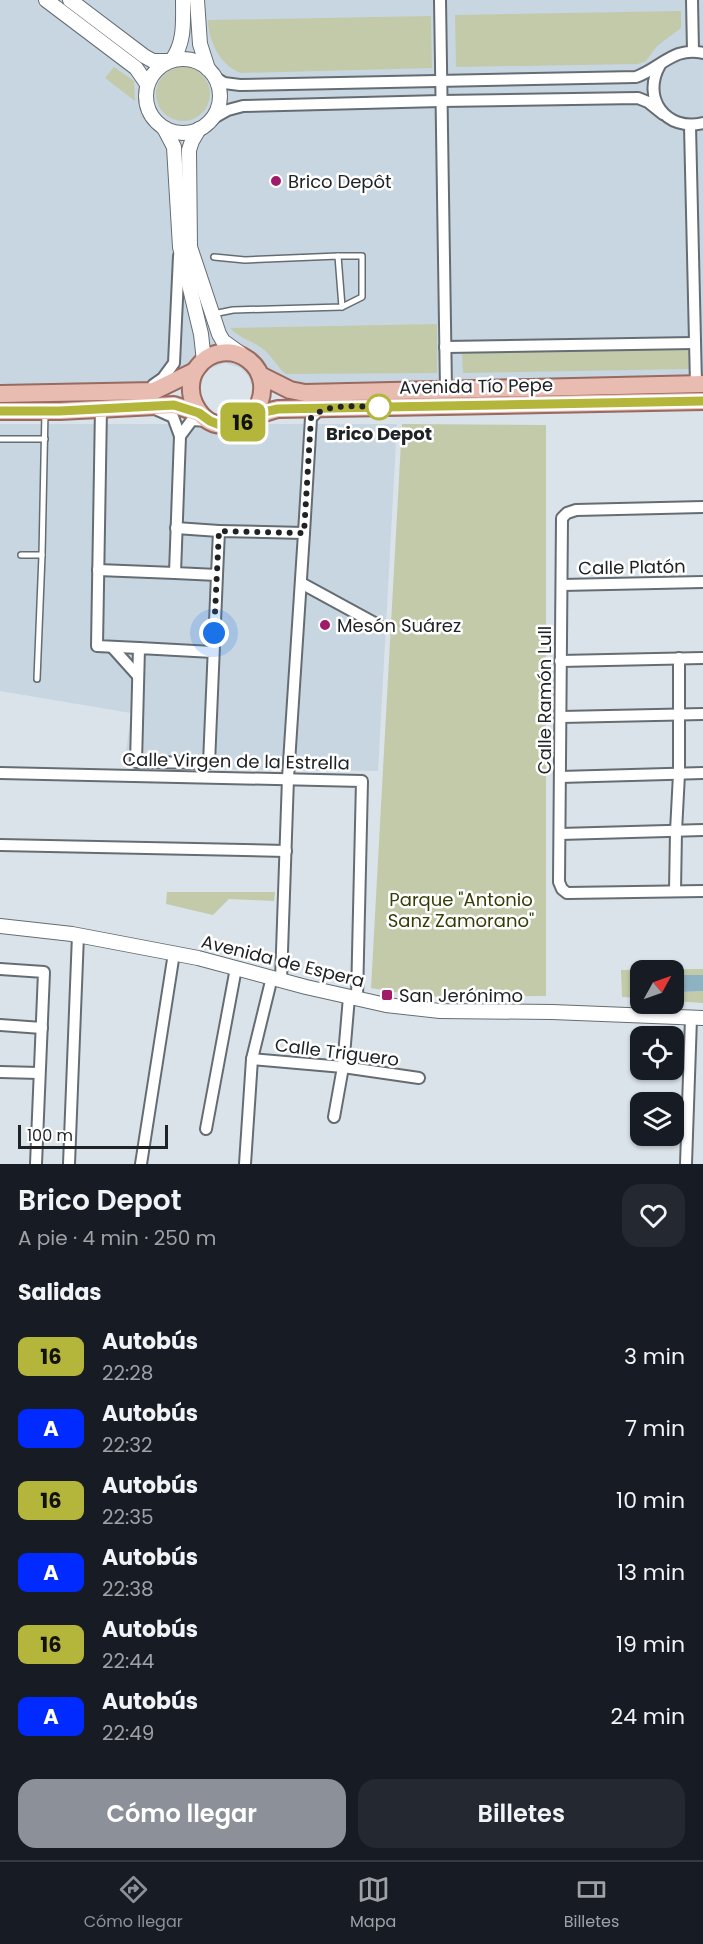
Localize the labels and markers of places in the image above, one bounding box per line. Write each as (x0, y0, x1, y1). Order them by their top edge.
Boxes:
place label: Brico Depôt (288, 169, 392, 194)
marker: Brico Depôt (269, 174, 283, 188)
marker: Brico Depot (366, 394, 392, 420)
place label: Brico Depot (326, 421, 432, 446)
place label: Mesón Suárez (337, 613, 461, 638)
marker: Mesón Suárez (318, 618, 332, 632)
place label: San Jerónimo (399, 983, 523, 1008)
marker: San Jerónimo (380, 988, 394, 1002)

